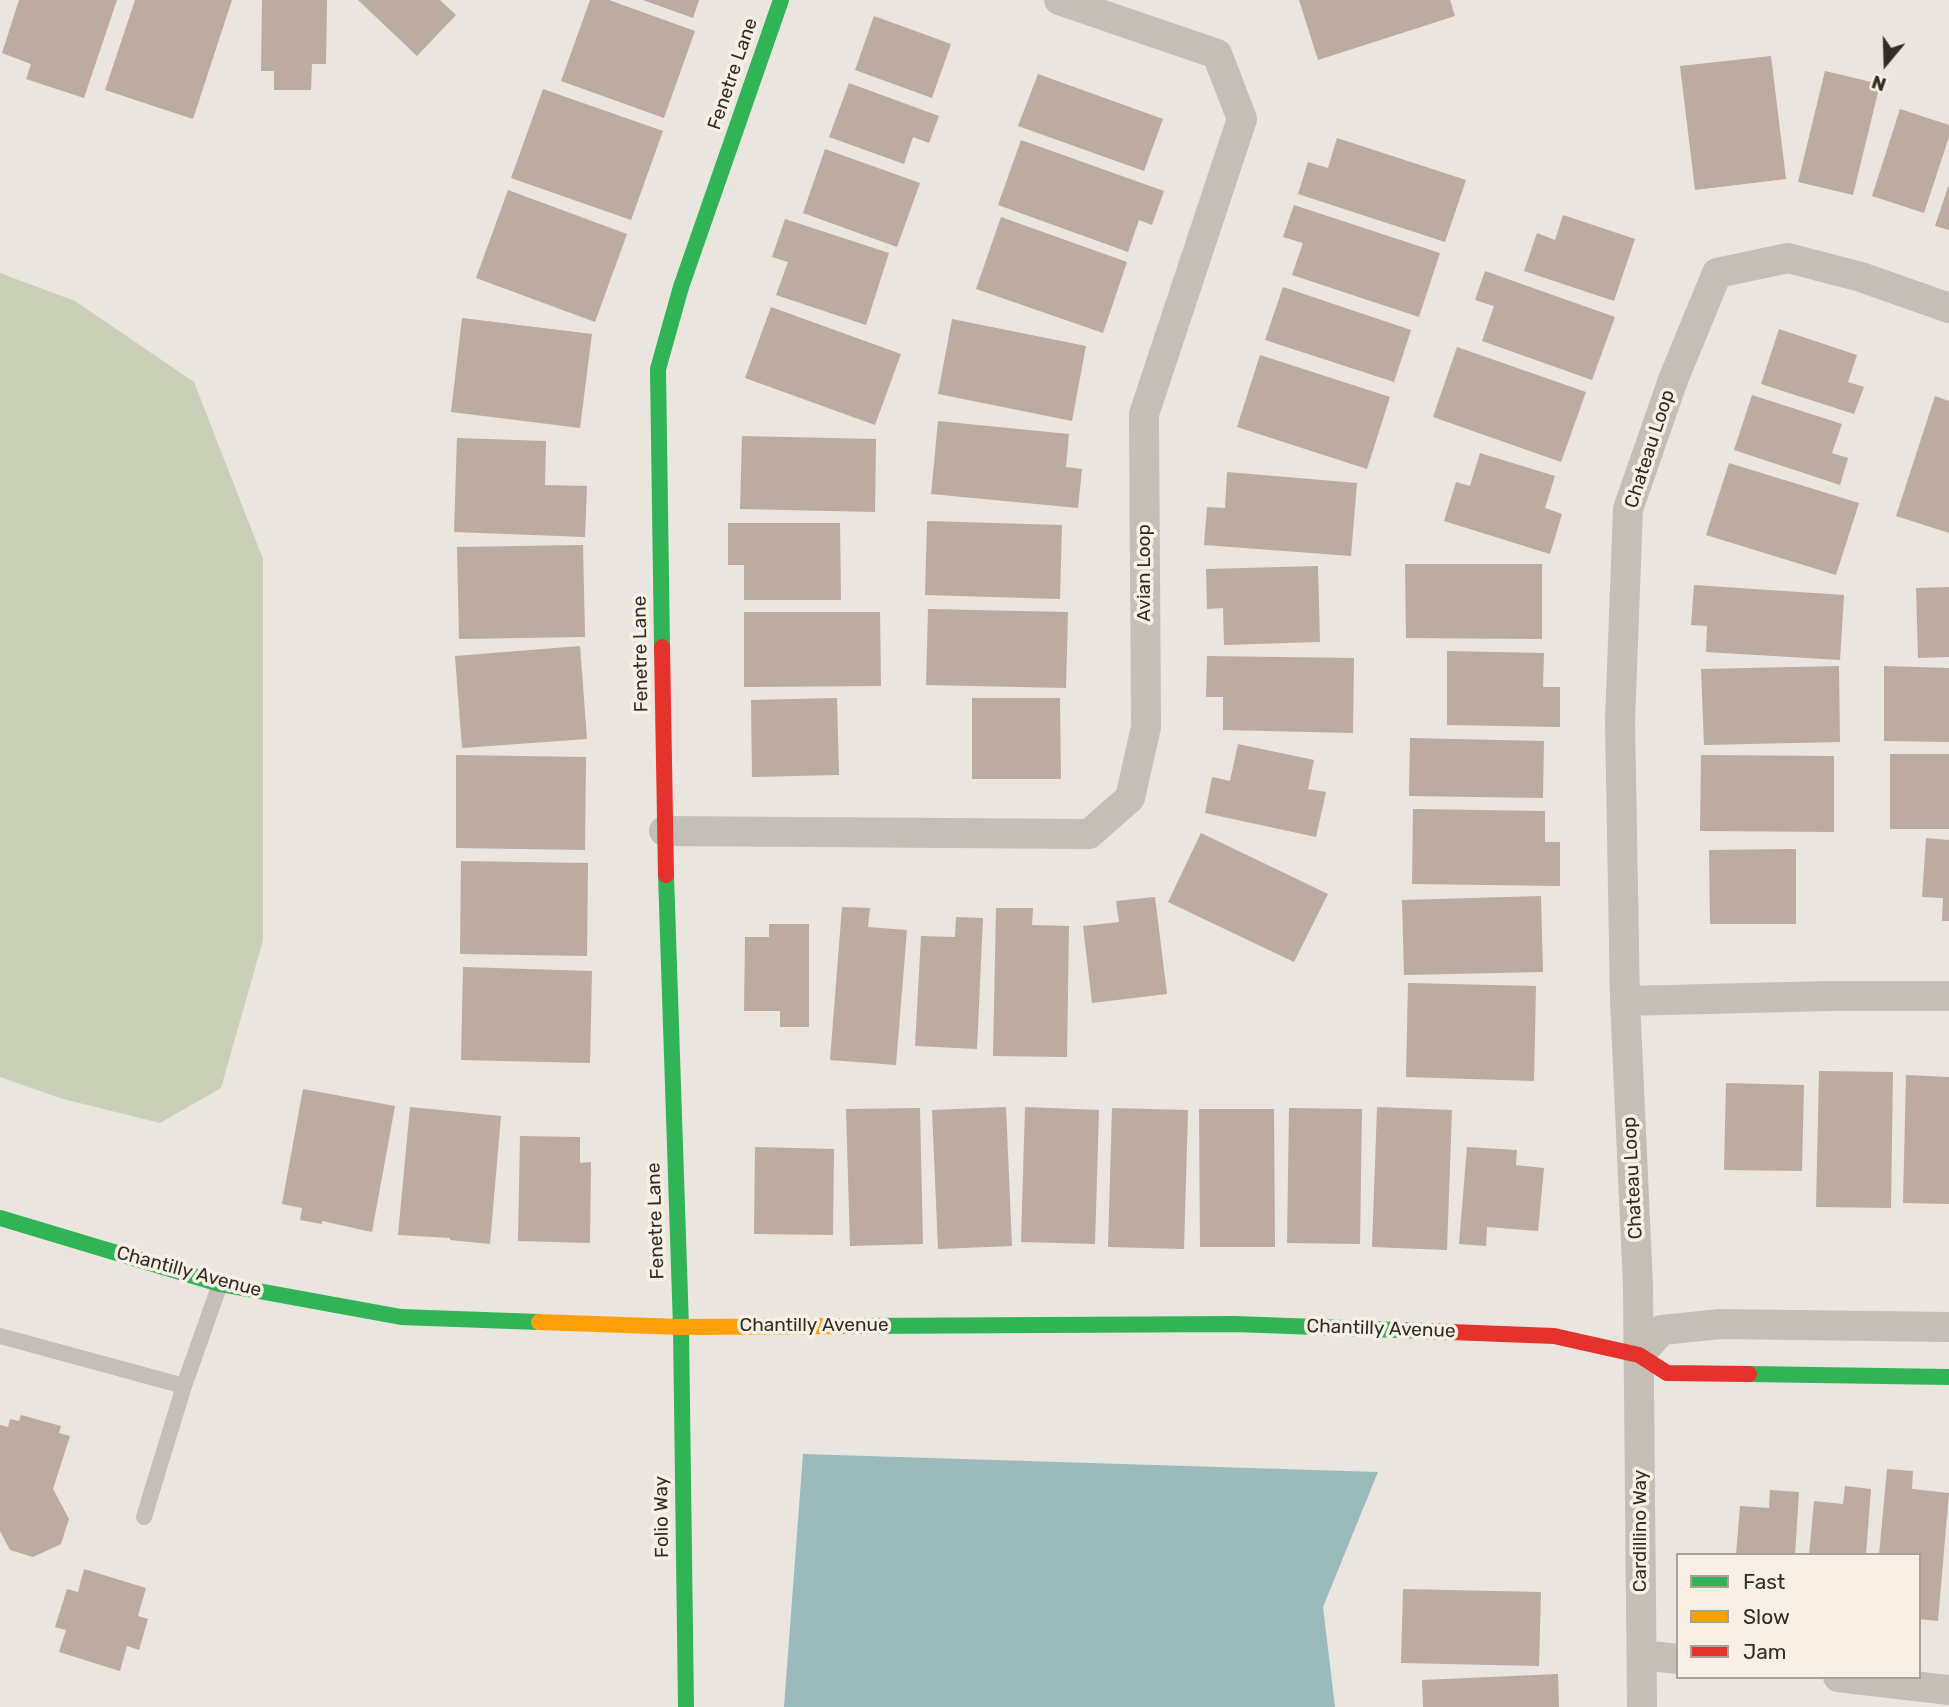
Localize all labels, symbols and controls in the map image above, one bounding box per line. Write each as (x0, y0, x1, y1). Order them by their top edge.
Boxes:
street label: Fenetre Lane (703, 15, 763, 133)
north arrow (1851, 28, 1921, 98)
text: N (1869, 70, 1889, 96)
street label: Chateau Loop (1620, 387, 1680, 511)
street label: Avian Loop (1134, 524, 1156, 622)
street label: Fenetre Lane (629, 595, 653, 713)
street label: Chateau Loop (1618, 1116, 1648, 1240)
street label: Fenetre Lane (643, 1162, 669, 1280)
street label: Chantilly Avenue (114, 1242, 264, 1302)
street label: Chantilly Avenue (739, 1315, 889, 1337)
street label: Chantilly Avenue (1306, 1315, 1456, 1343)
street label: Cardillino Way (1630, 1470, 1652, 1592)
street label: Folio Way (650, 1476, 674, 1558)
legend (1676, 1553, 1921, 1679)
text: Fast (1743, 1569, 1785, 1594)
text: Slow (1743, 1604, 1790, 1629)
text: Jam (1743, 1639, 1787, 1664)

